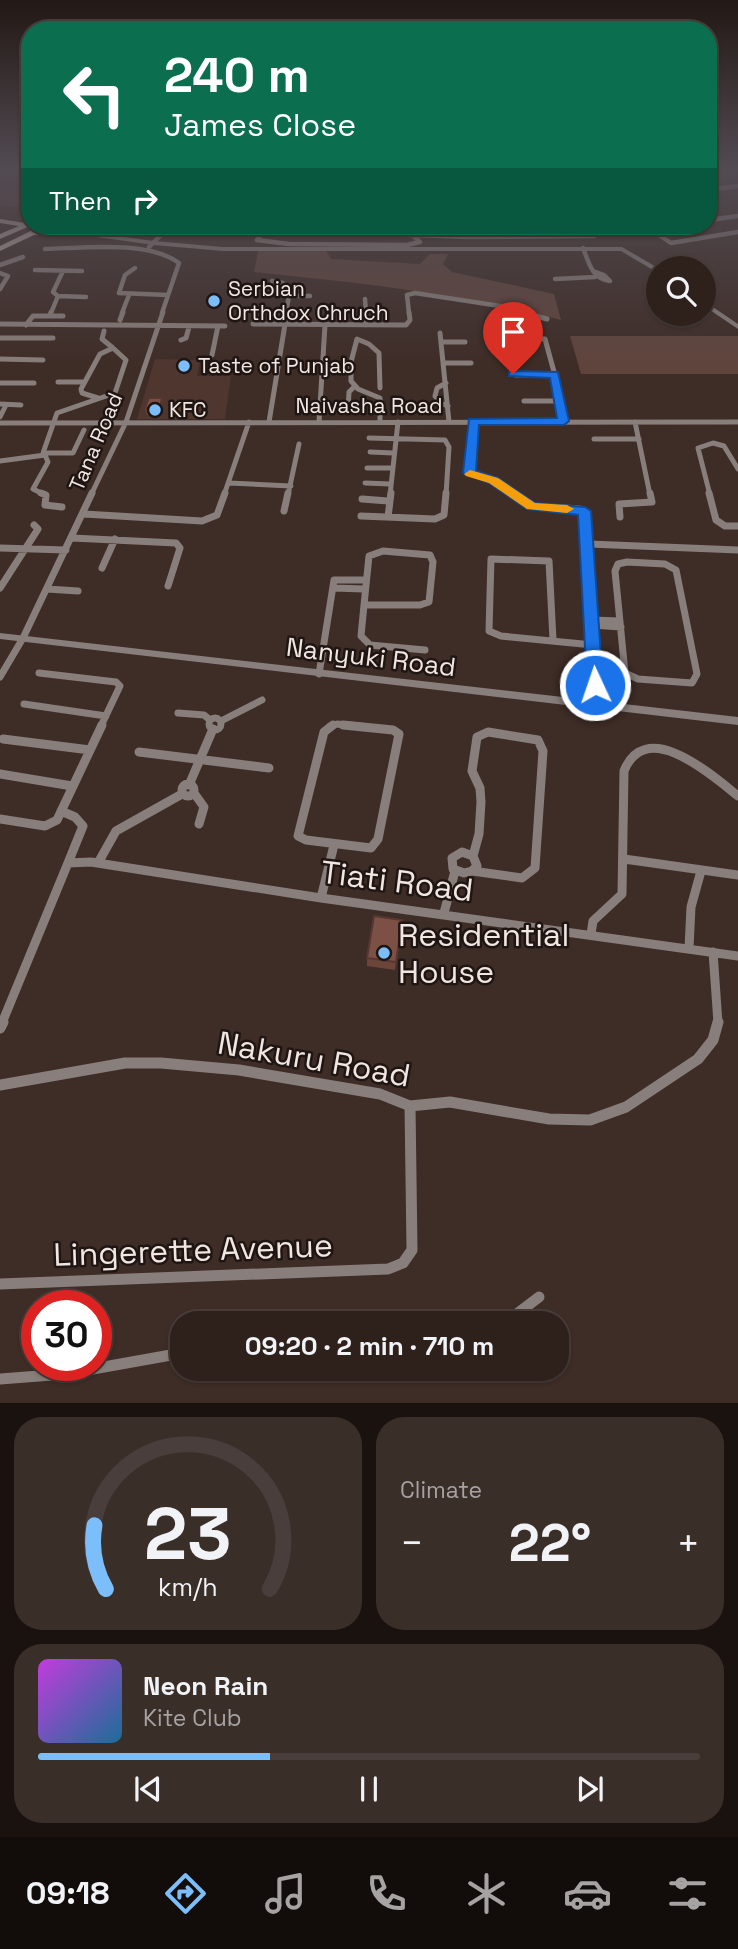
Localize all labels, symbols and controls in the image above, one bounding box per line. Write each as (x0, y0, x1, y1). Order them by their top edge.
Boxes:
text: 240 m (164, 44, 310, 106)
icon: left (49, 49, 140, 140)
text: James Close (164, 105, 356, 145)
icon: right (126, 182, 164, 220)
text: Then (49, 184, 112, 218)
map controls (646, 256, 716, 326)
button: search (646, 256, 716, 326)
place label: Serbian Orthdox Chruch (228, 275, 389, 326)
marker: Serbian Orthdox Chruch (206, 293, 222, 309)
pin (483, 302, 543, 374)
icon: arrive (494, 313, 532, 351)
place label: Taste of Punjab (198, 352, 355, 379)
marker: Taste of Punjab (176, 358, 192, 374)
street label: Tana Road (63, 388, 128, 495)
street label: Naivasha Road (295, 392, 443, 419)
place label: KFC (169, 396, 206, 423)
marker: KFC (147, 402, 163, 418)
street label: Nanyuki Road (284, 630, 458, 684)
position arrow (558, 648, 632, 722)
street label: Tiati Road (319, 852, 475, 910)
place label: Residential House (398, 915, 569, 992)
marker: Residential House (376, 945, 392, 961)
street label: Nakuru Road (215, 1022, 413, 1096)
street label: Lingerette Avenue (53, 1225, 333, 1275)
speed limit sign: 30 (21, 1290, 112, 1381)
text: 09:20 · 2 min · 710 m (245, 1329, 494, 1363)
text: Climate (400, 1475, 482, 1505)
text: 23 (144, 1488, 232, 1581)
text: 22° (509, 1510, 591, 1576)
text: − (400, 1519, 424, 1567)
text: + (676, 1519, 700, 1567)
text: km/h (158, 1571, 218, 1603)
text: Neon Rain (143, 1669, 268, 1703)
text: Kite Club (143, 1703, 242, 1733)
icon: previous (129, 1770, 167, 1808)
icon: pause (350, 1770, 388, 1808)
icon: next (571, 1770, 609, 1808)
icon: directions (161, 1869, 210, 1918)
icon: music (261, 1869, 310, 1918)
icon: phone (362, 1869, 411, 1918)
icon: climate (462, 1869, 511, 1918)
icon: car (563, 1869, 612, 1918)
icon: filters (663, 1869, 712, 1918)
text: 09:18 (26, 1873, 109, 1913)

